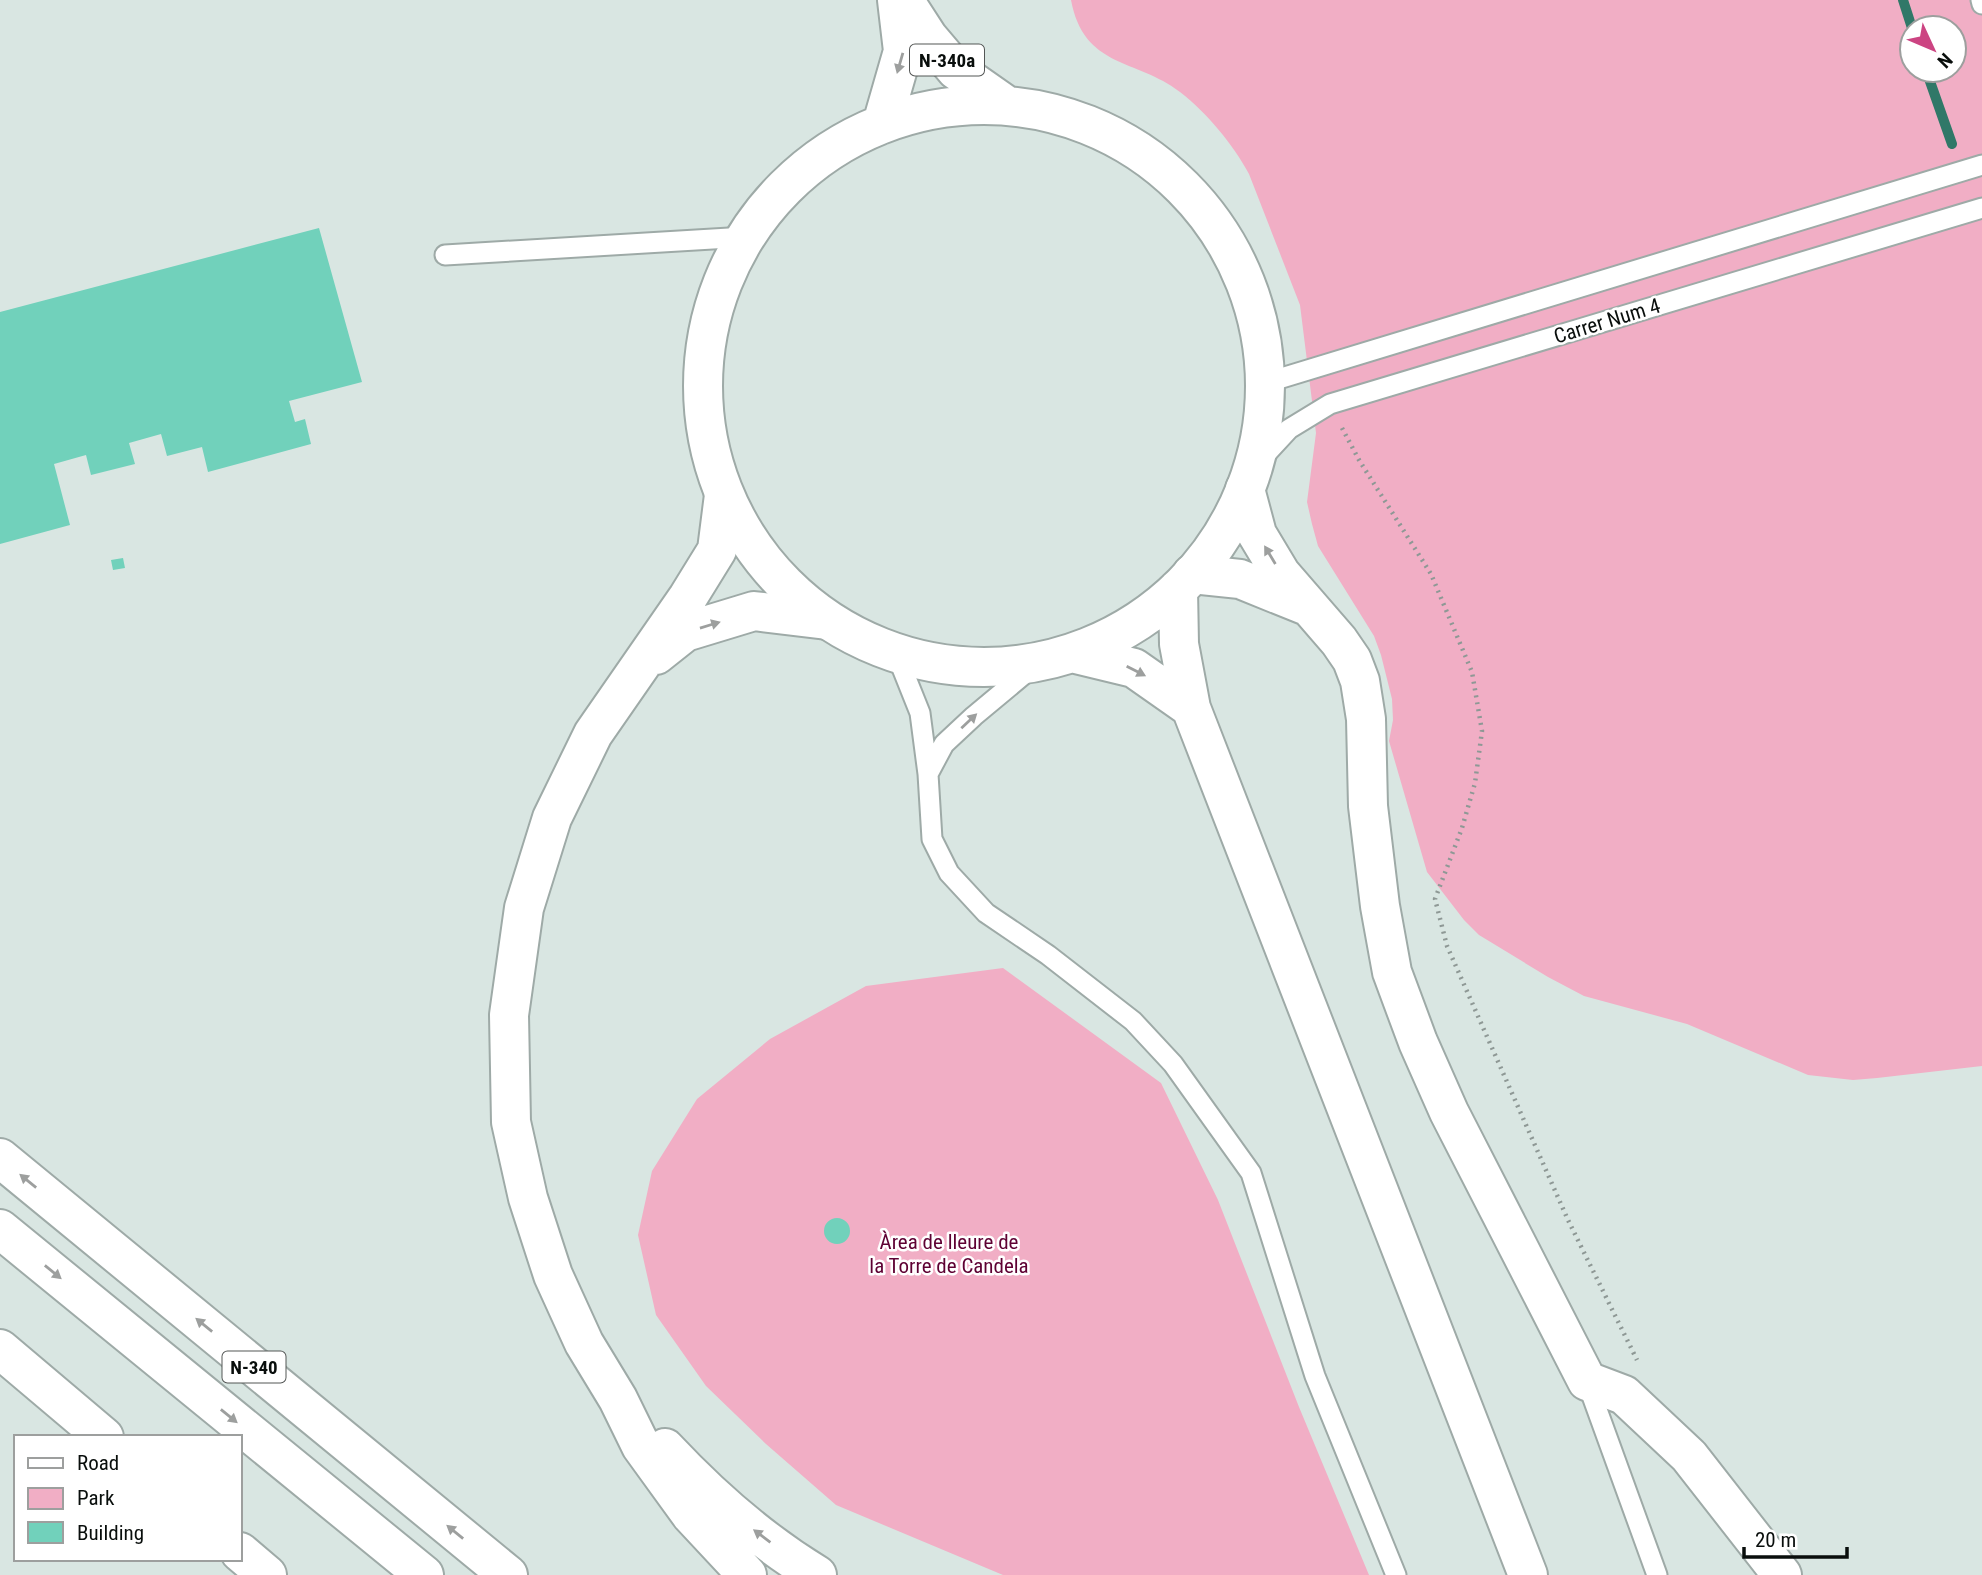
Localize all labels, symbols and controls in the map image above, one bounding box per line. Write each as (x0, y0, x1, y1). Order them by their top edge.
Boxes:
north arrow (1898, 14, 1968, 84)
road number: N-340a (910, 44, 984, 76)
text: N (1933, 48, 1957, 73)
one-way arrow (894, 52, 905, 74)
street label: Carrer Num 4 (1551, 293, 1663, 349)
one-way arrow (1263, 546, 1276, 565)
one-way arrow (699, 619, 720, 629)
one-way arrow (1126, 665, 1146, 676)
one-way arrow (960, 713, 977, 729)
one-way arrow (19, 1174, 36, 1189)
park label: Àrea de lleure de la Torre de Candela (869, 1230, 1029, 1278)
one-way arrow (43, 1265, 61, 1280)
one-way arrow (195, 1318, 213, 1333)
road number: N-340 (222, 1352, 286, 1382)
one-way arrow (221, 1408, 238, 1423)
legend (14, 1435, 242, 1561)
text: Road (77, 1451, 119, 1475)
text: Park (77, 1486, 115, 1510)
scale bar (1744, 1516, 1847, 1560)
text: Building (77, 1521, 144, 1545)
one-way arrow (447, 1525, 464, 1540)
text: 20 m (1755, 1528, 1796, 1552)
one-way arrow (752, 1529, 771, 1543)

